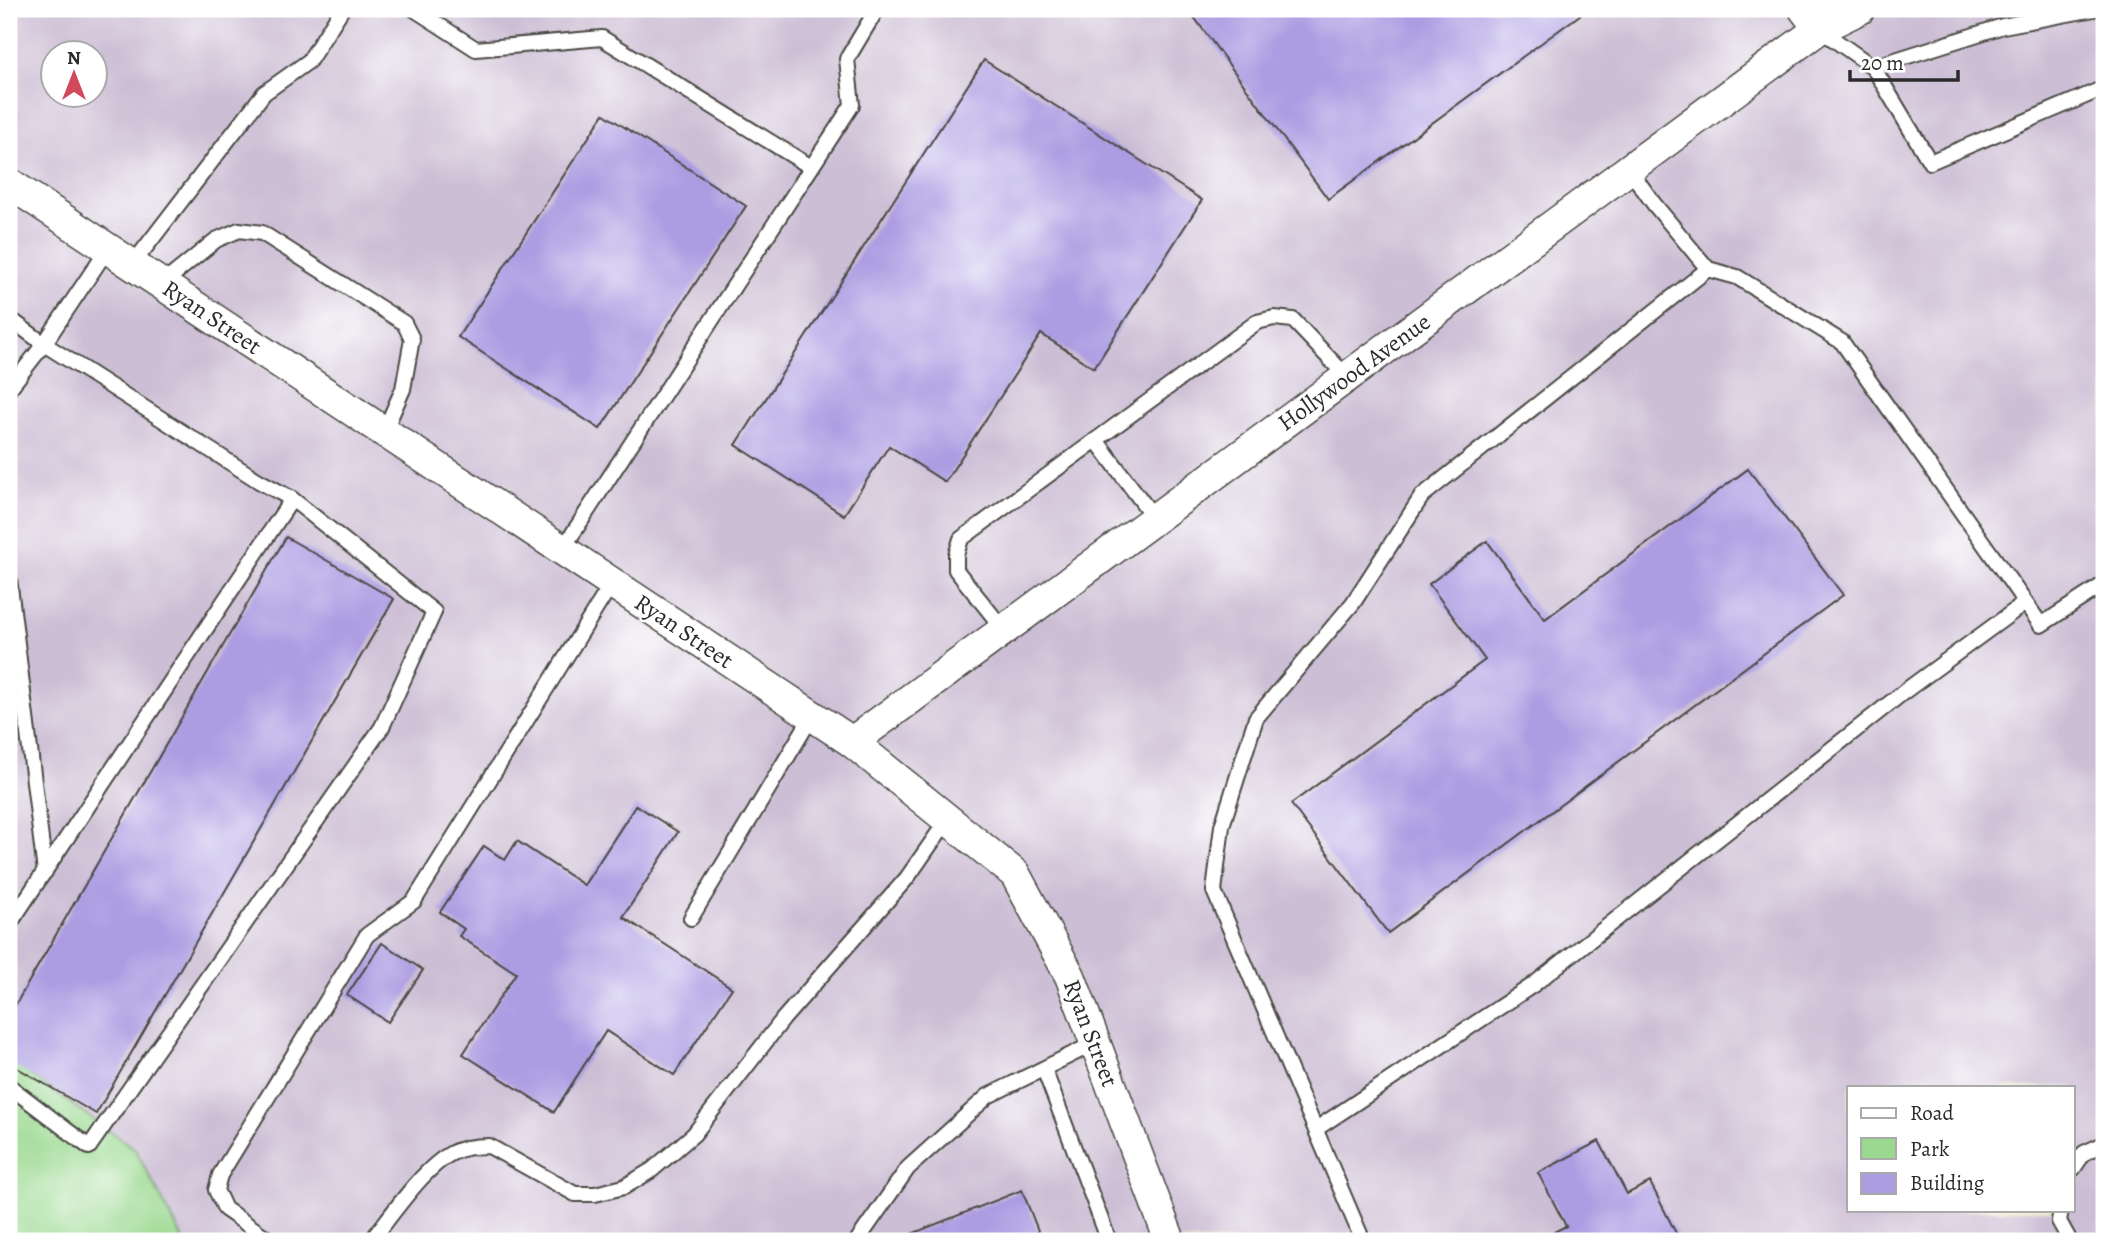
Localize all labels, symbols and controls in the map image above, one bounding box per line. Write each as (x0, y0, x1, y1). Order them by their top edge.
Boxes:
north arrow (38, 38, 108, 108)
scale bar (1850, 38, 1959, 82)
text: N (67, 45, 81, 71)
text: 20 m (1861, 49, 1904, 77)
street label: Ryan Street (156, 272, 268, 362)
street label: Hollywood Avenue (1271, 306, 1437, 438)
street label: Ryan Street (628, 586, 740, 676)
street label: Ryan Street (1056, 975, 1126, 1091)
legend (1847, 1086, 2074, 1212)
text: Road (1910, 1099, 1954, 1127)
text: Park (1910, 1135, 1950, 1163)
text: Building (1910, 1169, 1985, 1197)

